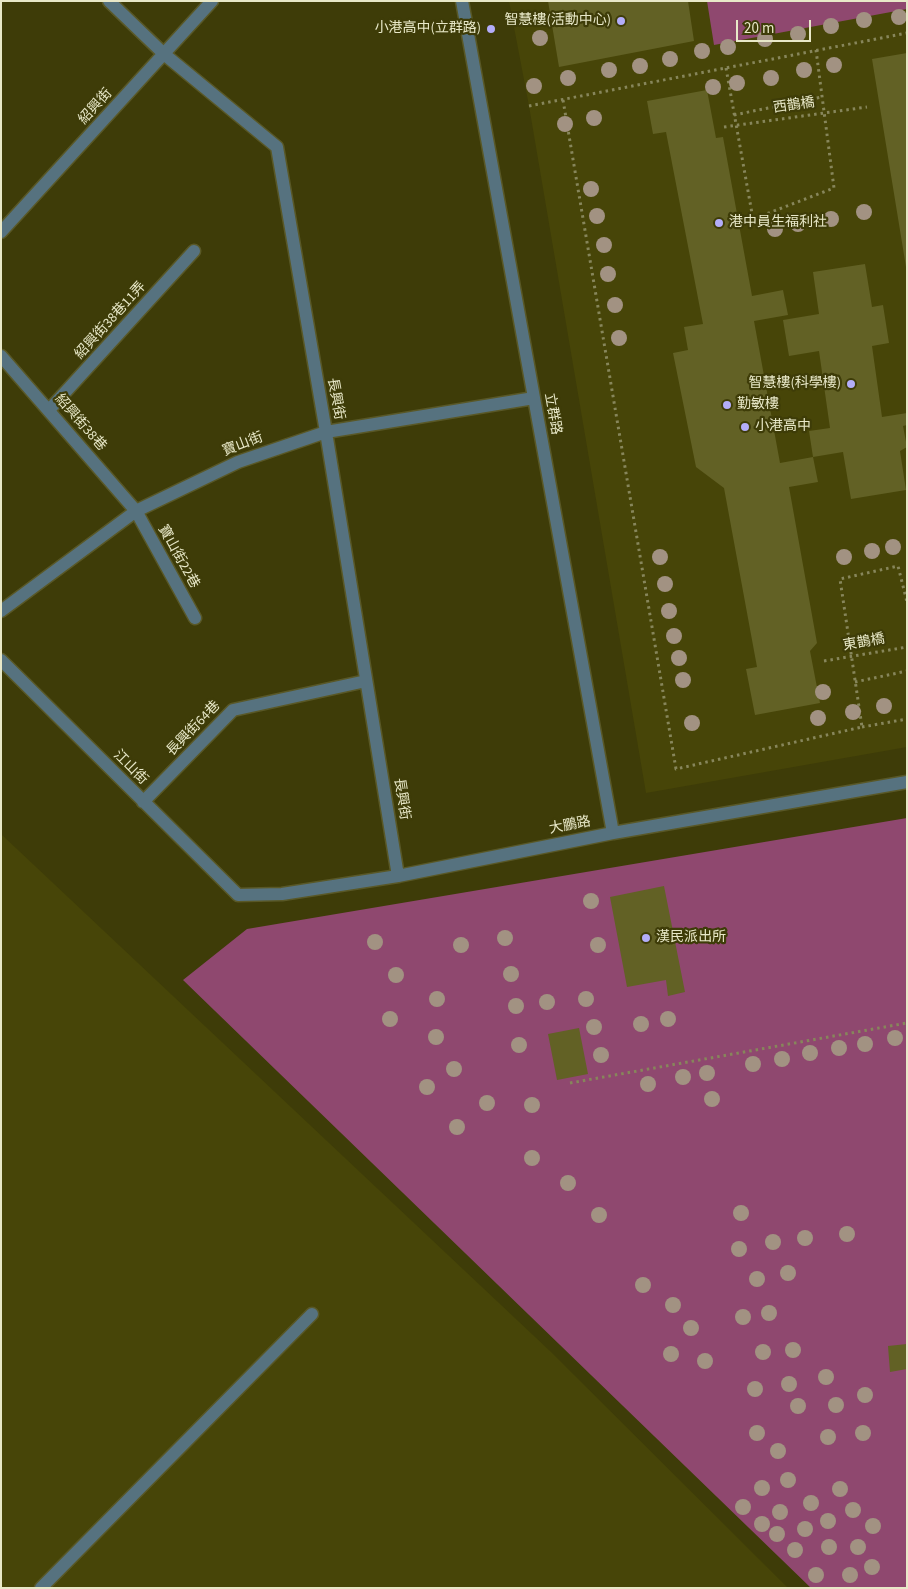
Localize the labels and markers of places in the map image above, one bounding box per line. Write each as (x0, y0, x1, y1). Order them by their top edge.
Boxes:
place label: 智慧樓(活動中心) (505, 13, 611, 29)
marker: 智慧樓(活動中心) (615, 15, 627, 27)
place label: 小港高中(立群路) (375, 21, 481, 37)
marker: 小港高中(立群路) (485, 23, 497, 35)
place label: 港中員生福利社 (729, 215, 827, 231)
marker: 港中員生福利社 (713, 217, 725, 229)
place label: 智慧樓(科學樓) (749, 376, 841, 392)
marker: 智慧樓(科學樓) (845, 378, 857, 390)
place label: 勤敏樓 (737, 397, 779, 413)
marker: 勤敏樓 (721, 399, 733, 411)
place label: 小港高中 (755, 419, 811, 435)
marker: 小港高中 (739, 421, 751, 433)
place label: 漢民派出所 (656, 930, 726, 946)
marker: 漢民派出所 (640, 932, 652, 944)

